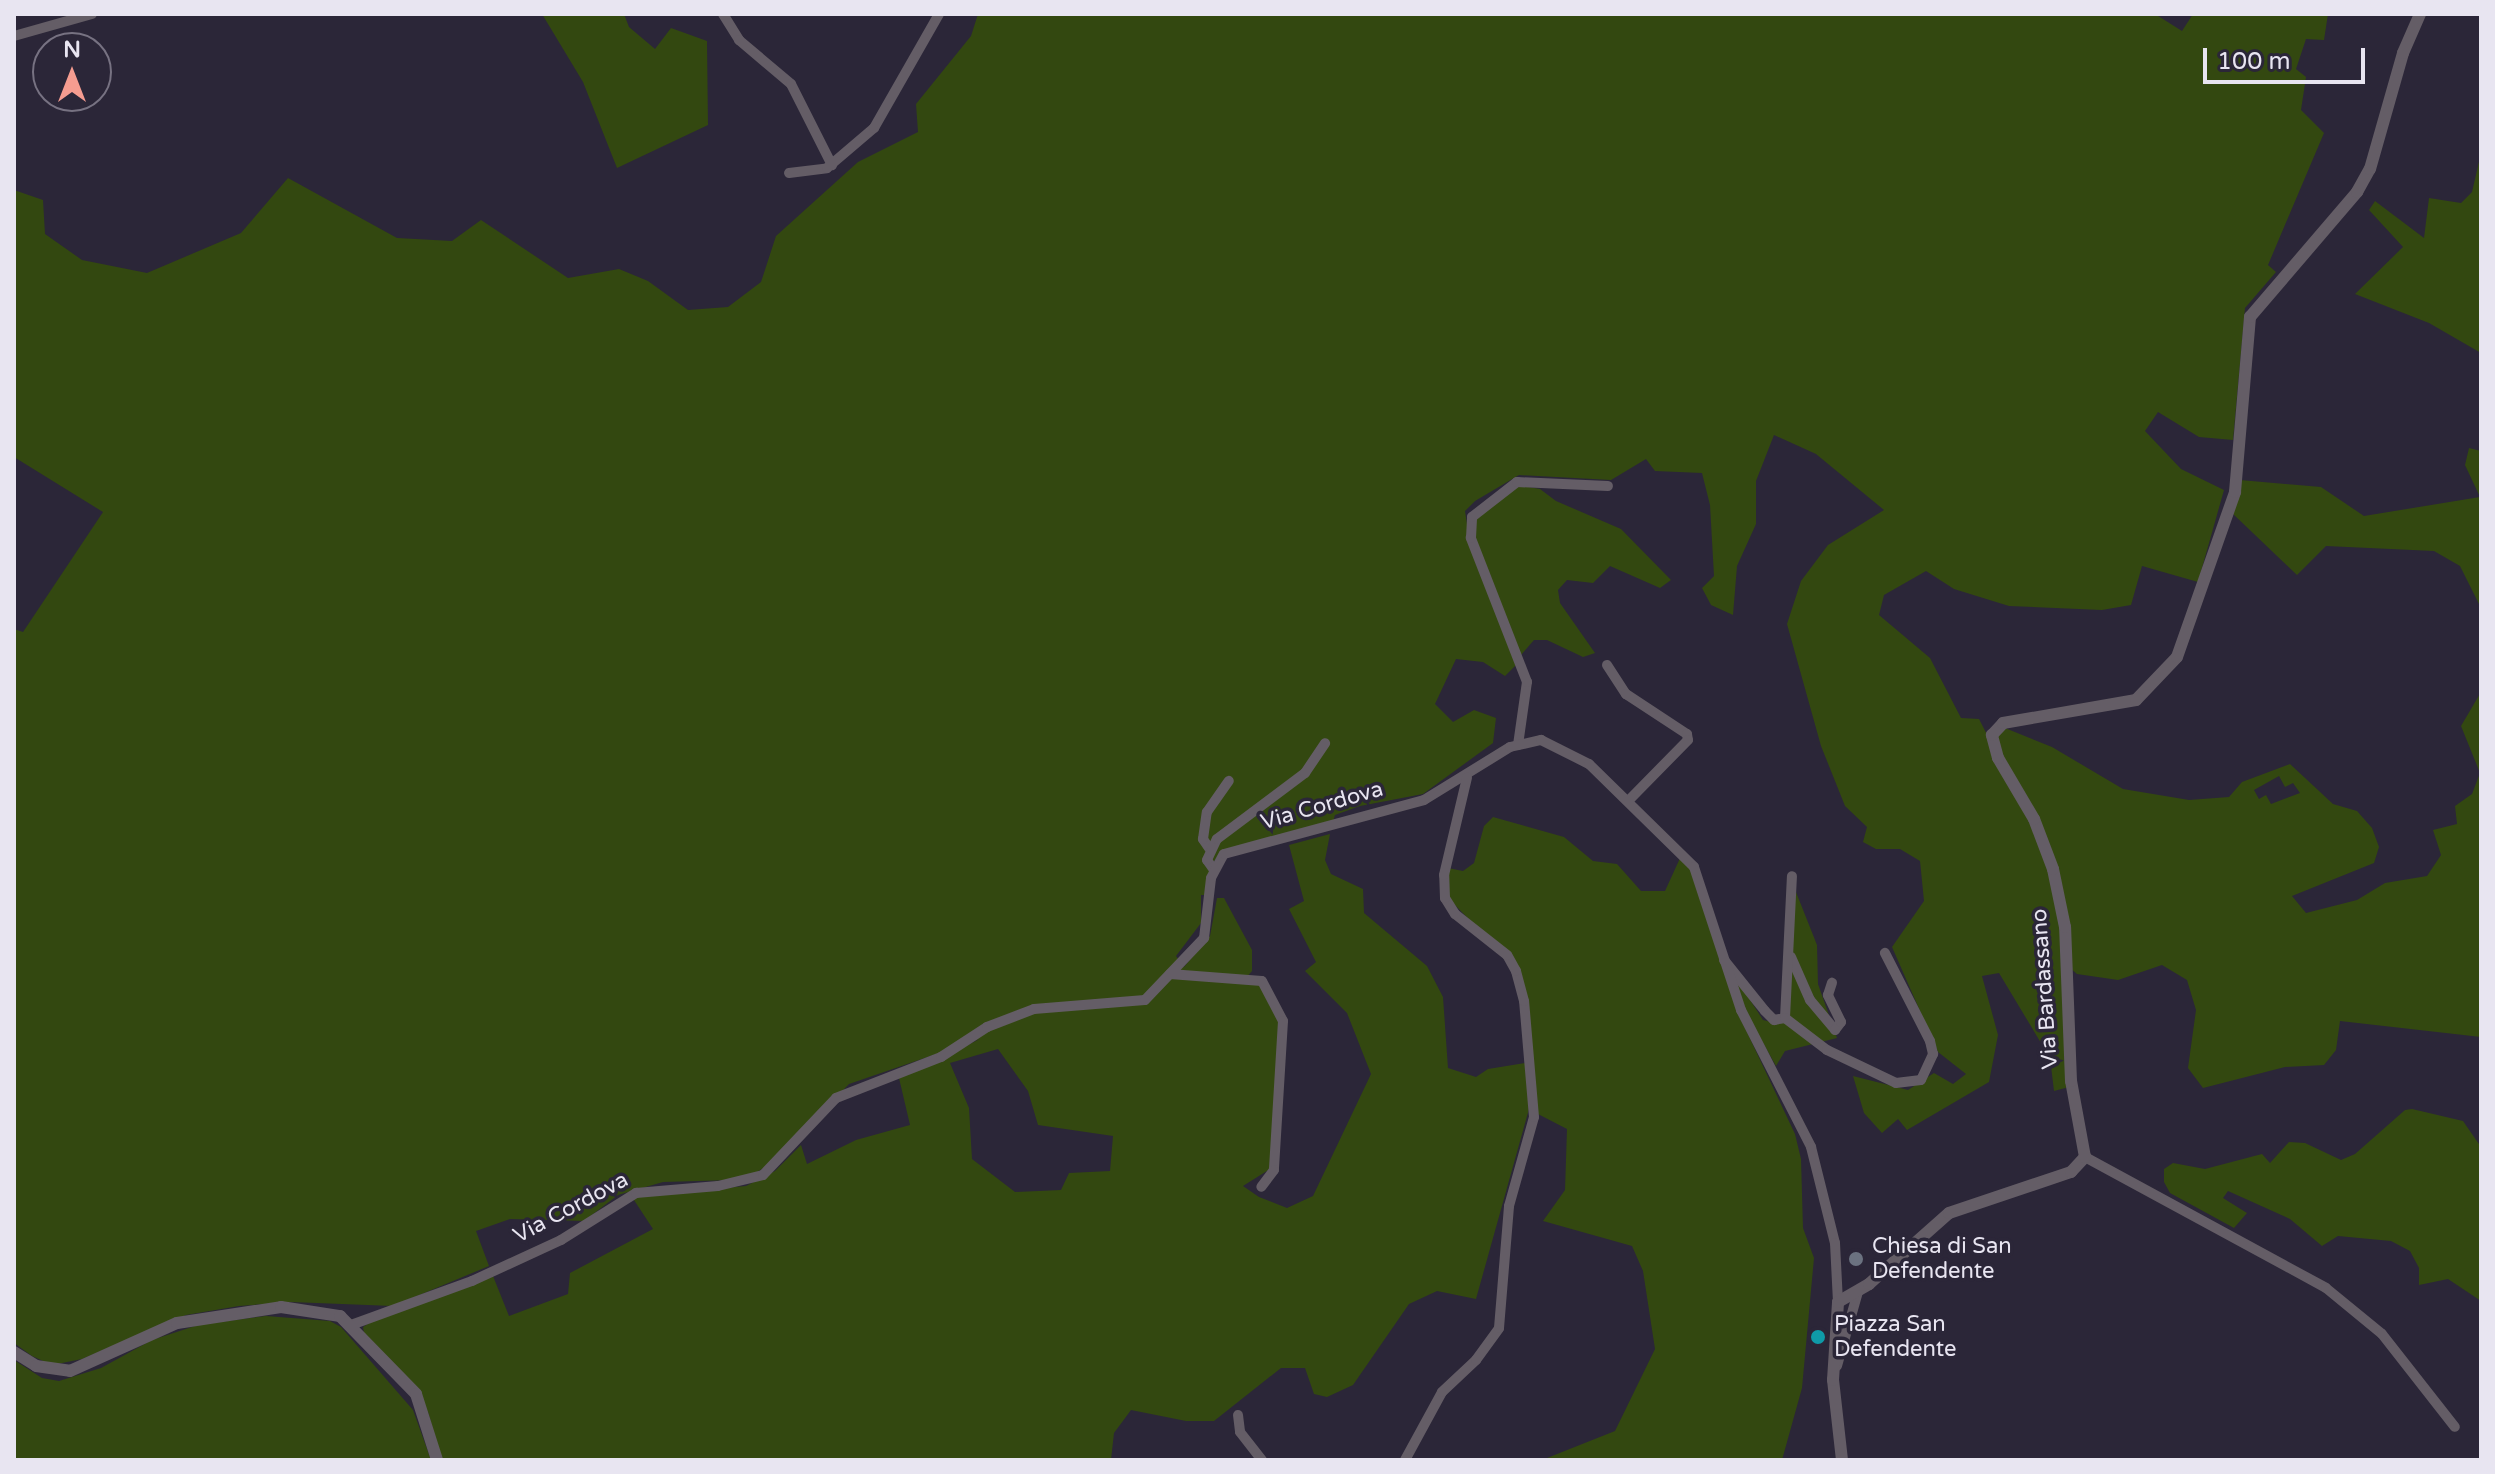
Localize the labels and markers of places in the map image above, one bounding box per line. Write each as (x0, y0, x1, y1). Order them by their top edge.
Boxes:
place label: Chiesa di San Defendente (1872, 1233, 2012, 1284)
marker: Chiesa di San Defendente (1847, 1250, 1865, 1268)
place label: Piazza San Defendente (1834, 1311, 1956, 1362)
marker: Piazza San Defendente (1809, 1328, 1827, 1346)

